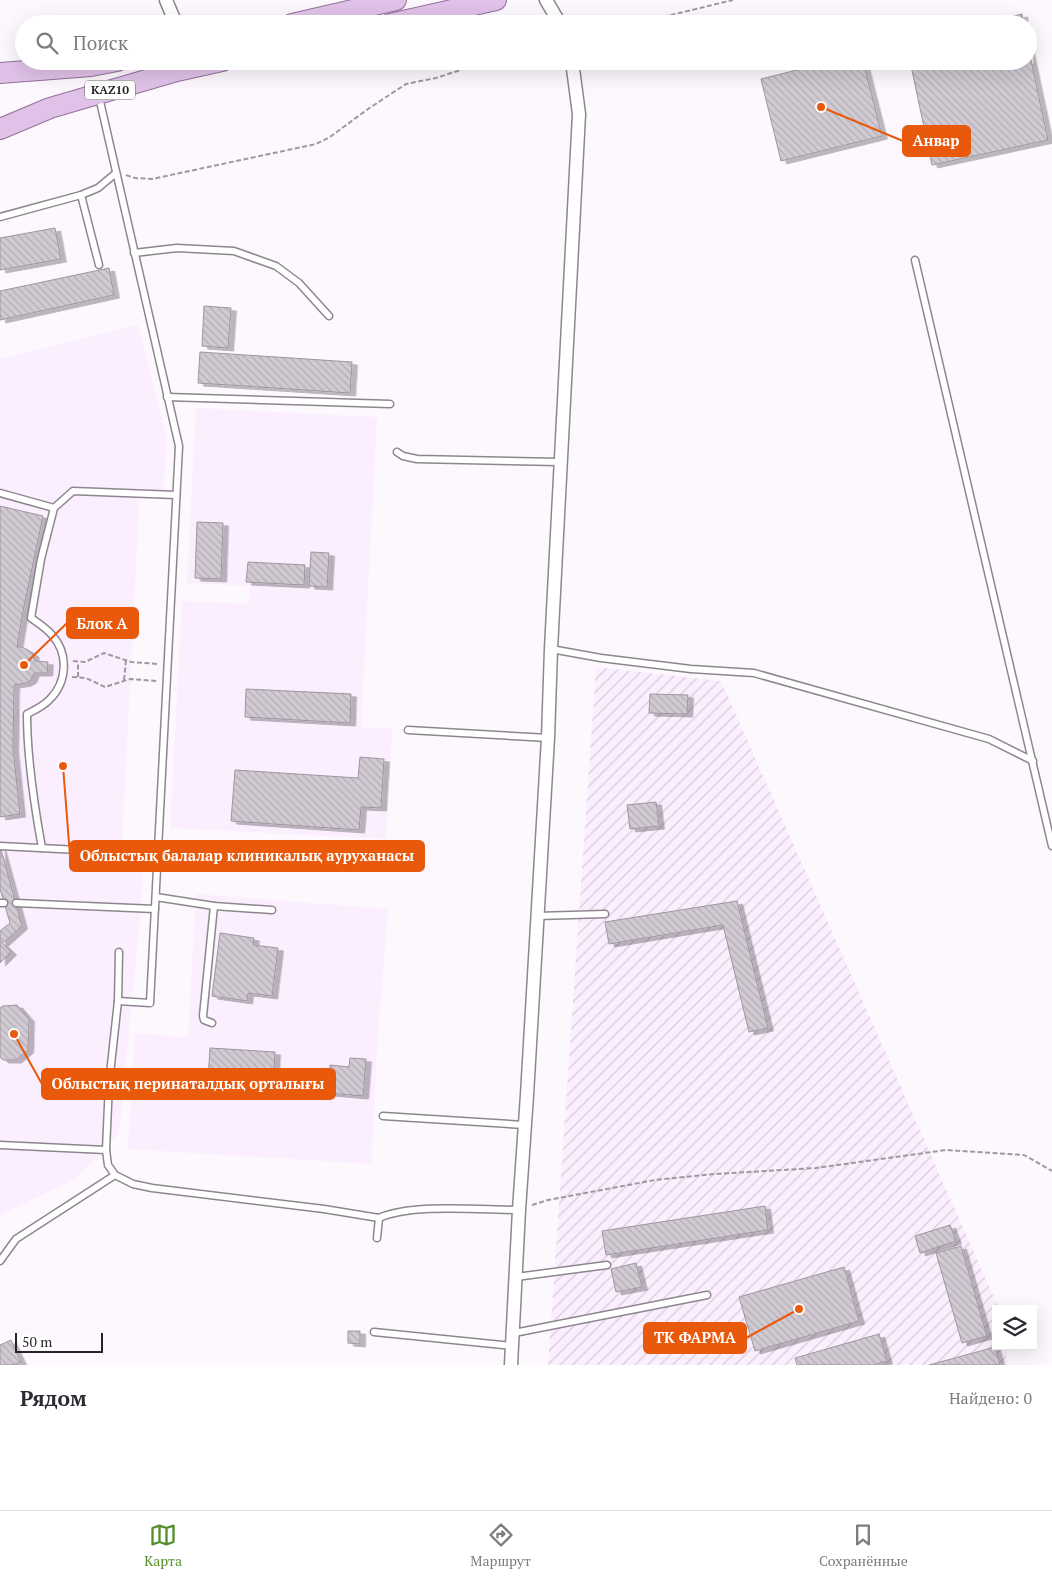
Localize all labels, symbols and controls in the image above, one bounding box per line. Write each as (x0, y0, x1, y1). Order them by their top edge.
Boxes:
search box (15, 15, 1037, 70)
icon: search (33, 29, 61, 57)
text: Поиск (73, 30, 128, 55)
road number: KAZ10 (85, 80, 135, 100)
callout: Анвар (903, 126, 970, 156)
text: Анвар (913, 130, 959, 150)
callout: Блок А (67, 608, 138, 638)
text: Блок А (76, 613, 128, 633)
callout: Облыстық балалар клиникалық ауруханасы (70, 841, 424, 871)
text: Облыстық балалар клиникалық ауруханасы (80, 845, 415, 865)
callout: Облыстық перинаталдық орталығы (42, 1069, 335, 1099)
text: Облыстық перинаталдық орталығы (52, 1073, 325, 1093)
map controls (992, 1305, 1037, 1350)
button: layers (992, 1305, 1037, 1350)
callout: ТК ФАРМА (644, 1323, 746, 1353)
text: ТК ФАРМА (654, 1327, 736, 1347)
scale bar (15, 1330, 102, 1353)
text: 50 m (22, 1332, 52, 1351)
text: Рядом (20, 1384, 87, 1412)
text: Найдено: 0 (949, 1387, 1032, 1409)
tab: Карта (144, 1521, 182, 1570)
tab: Маршрут (470, 1521, 531, 1570)
tab: Сохранённые (819, 1521, 908, 1570)

